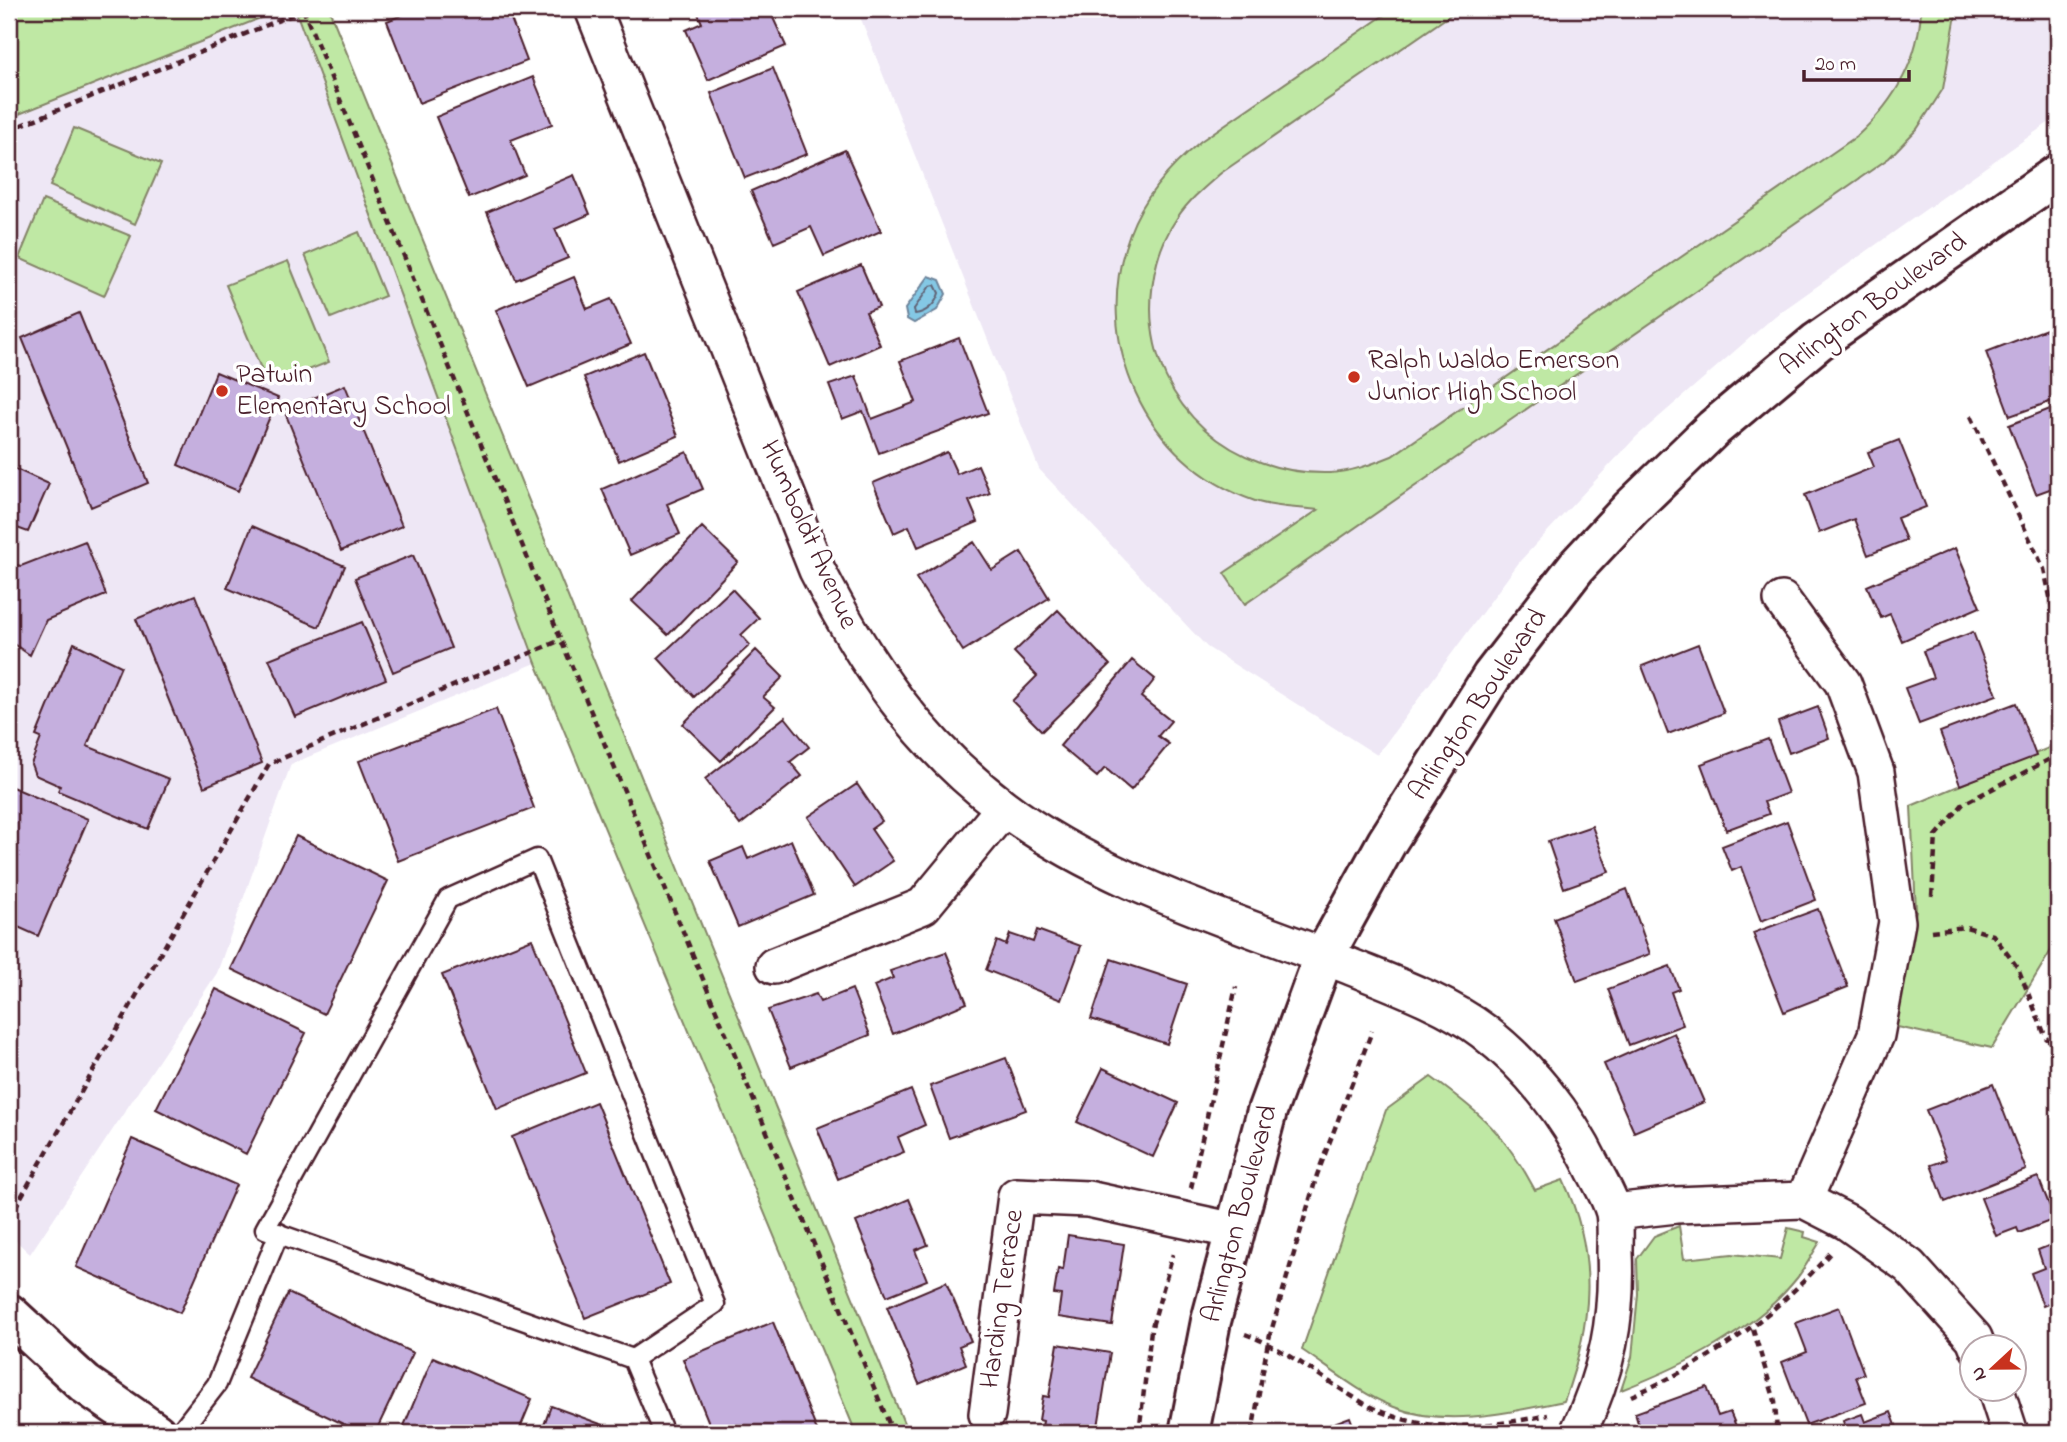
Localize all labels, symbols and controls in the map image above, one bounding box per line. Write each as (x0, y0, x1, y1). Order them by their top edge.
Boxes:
scale bar (1804, 38, 1910, 82)
text: 20 m (1815, 50, 1856, 80)
street label: Arlington Boulevard (1771, 222, 1977, 387)
place label: Ralph Waldo Emerson Junior High School (1368, 341, 1619, 414)
place label: Patwin Elementary School (236, 355, 451, 428)
marker: Ralph Waldo Emerson Junior High School (1346, 369, 1362, 385)
marker: Patwin Elementary School (214, 383, 230, 399)
street label: Humboldt Avenue (748, 434, 868, 636)
street label: Arlington Boulevard (1399, 601, 1559, 809)
street label: Arlington Boulevard (1192, 1100, 1290, 1327)
street label: Harding Terrace (970, 1206, 1036, 1391)
north arrow (1958, 1334, 2028, 1404)
text: N (1965, 1362, 1994, 1384)

